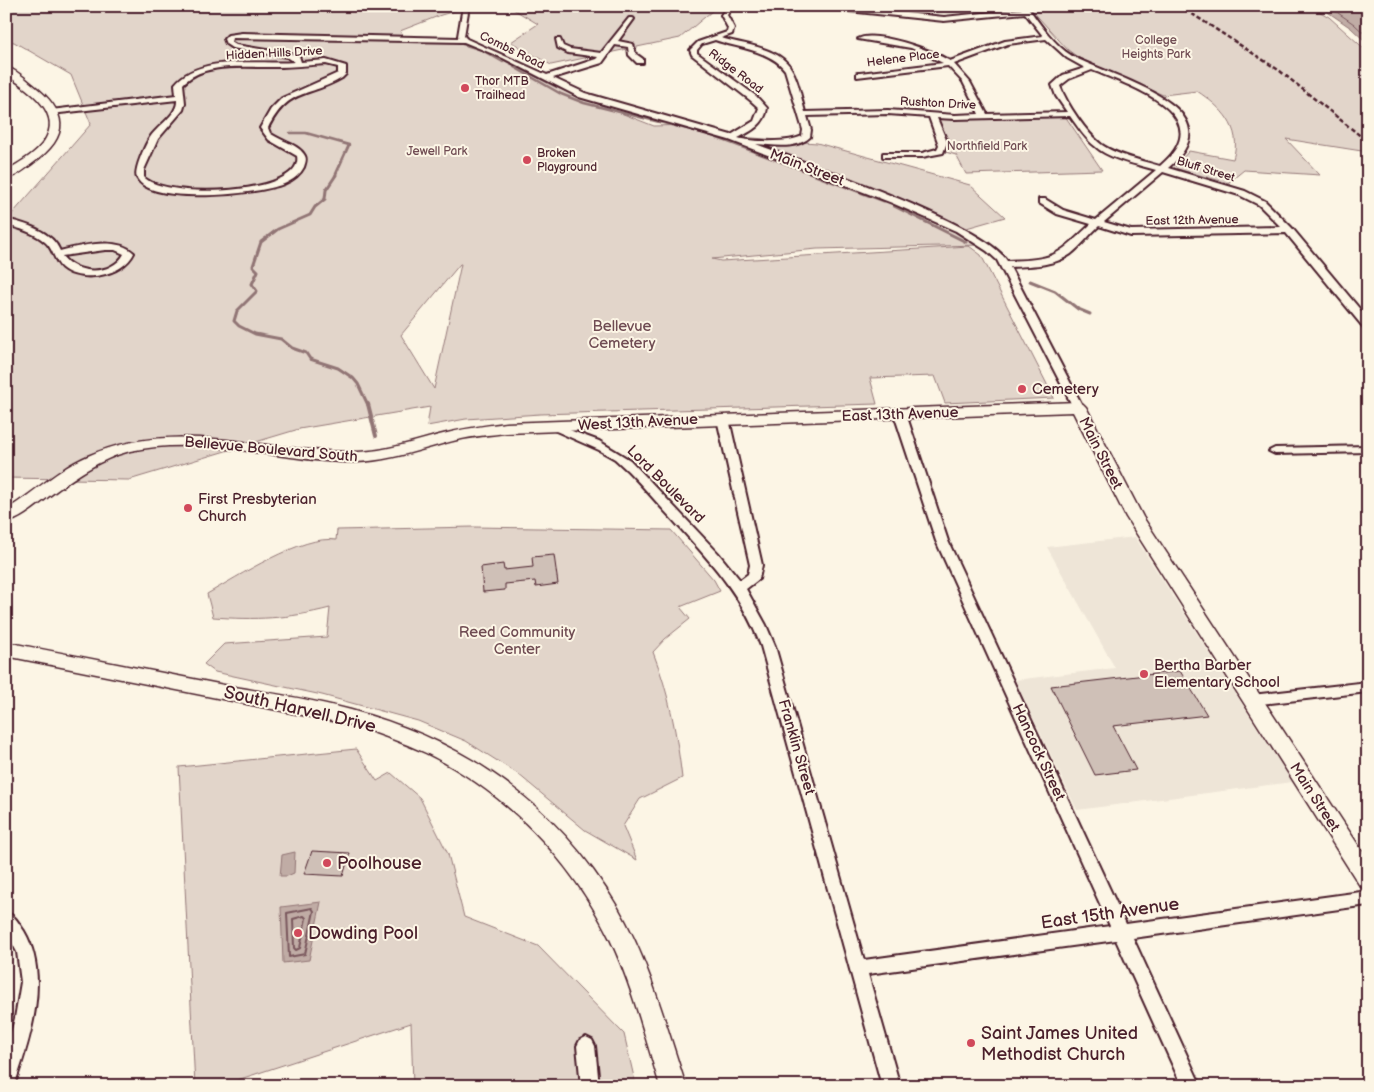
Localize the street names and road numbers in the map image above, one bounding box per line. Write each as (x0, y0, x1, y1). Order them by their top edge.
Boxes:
street label: Combs Road (477, 28, 547, 73)
street label: Hidden Hills Drive (225, 43, 323, 64)
street label: Ridge Road (705, 46, 766, 97)
street label: Helene Place (866, 47, 940, 70)
street label: Rushton Drive (900, 94, 976, 113)
street label: Main Street (767, 145, 847, 191)
street label: Bluff Street (1175, 154, 1237, 186)
street label: East 12th Avenue (1145, 212, 1239, 229)
street label: East 13th Avenue (841, 403, 959, 426)
street label: West 13th Avenue (578, 410, 699, 435)
street label: Main Street (1074, 414, 1127, 493)
street label: Bellevue Boulevard South (184, 432, 358, 467)
street label: Lord Boulevard (623, 441, 709, 527)
street label: South Harvell Drive (222, 682, 378, 737)
street label: Franklin Street (774, 697, 819, 798)
street label: Hancock Street (1008, 701, 1069, 804)
street label: Main Street (1285, 759, 1344, 836)
street label: East 15th Avenue (1040, 893, 1181, 934)

